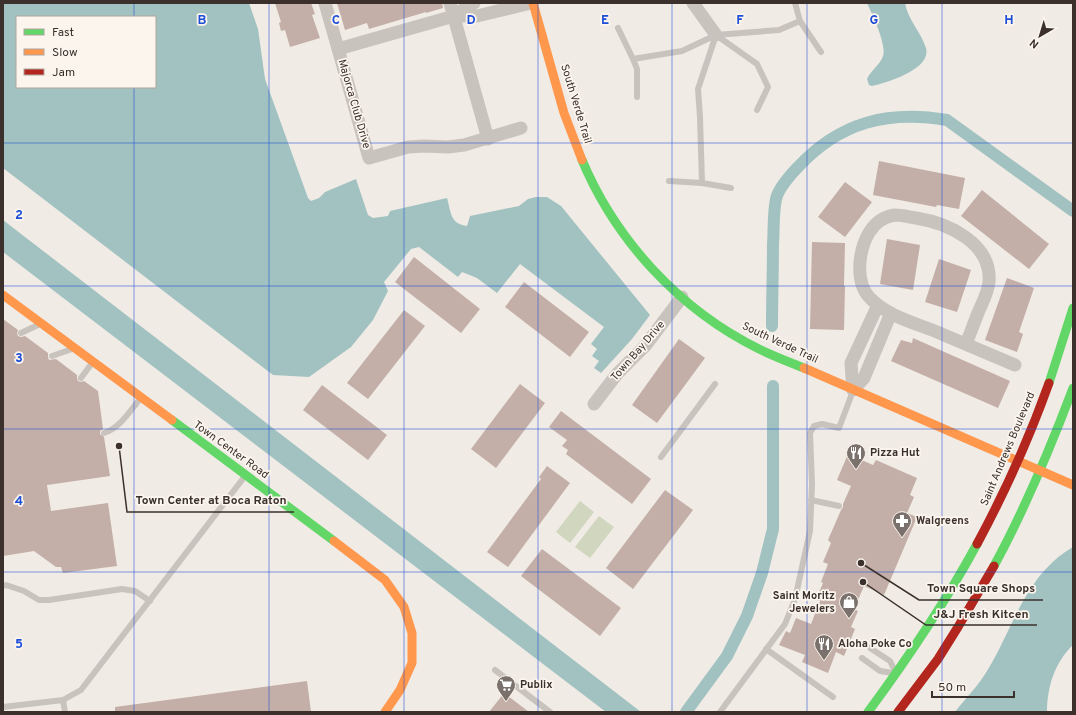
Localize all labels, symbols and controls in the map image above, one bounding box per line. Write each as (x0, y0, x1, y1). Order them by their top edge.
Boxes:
text: B (198, 13, 207, 29)
text: C (332, 13, 340, 29)
text: D (466, 13, 476, 29)
text: E (601, 13, 609, 29)
text: F (736, 13, 744, 29)
text: G (870, 13, 879, 29)
text: H (1004, 13, 1014, 29)
legend (16, 16, 156, 88)
north arrow (1020, 16, 1060, 56)
text: Fast (52, 25, 74, 41)
text: N (1027, 35, 1042, 51)
text: Slow (52, 45, 78, 61)
street label: Majorca Club Drive (335, 58, 373, 150)
street label: South Verde Trail (557, 63, 595, 145)
text: Jam (52, 65, 75, 81)
text: 2 (15, 208, 23, 224)
street label: Town Bay Drive (608, 318, 668, 384)
street label: South Verde Trail (740, 319, 820, 367)
text: 3 (15, 351, 23, 367)
street label: Saint Andrews Boulevard (978, 390, 1038, 508)
street label: Town Center Road (191, 418, 271, 482)
restaurant icon: Pizza Hut (845, 442, 867, 470)
place label: Pizza Hut (870, 446, 920, 460)
callout: Town Center at Boca Raton (127, 488, 294, 512)
text: Town Center at Boca Raton (135, 493, 287, 509)
text: 4 (15, 494, 23, 510)
pharmacy icon: Walgreens (891, 510, 913, 538)
place label: Walgreens (916, 514, 969, 528)
callout: Town Square Shops (919, 576, 1043, 600)
text: Town Square Shops (927, 581, 1035, 597)
place label: Saint Moritz Jewelers (773, 589, 835, 616)
shop icon: Saint Moritz Jewelers (838, 591, 860, 619)
callout: J&J Fresh Kitcen (926, 601, 1037, 625)
text: J&J Fresh Kitcen (934, 607, 1029, 623)
restaurant icon: Aloha Poke Co (813, 633, 835, 661)
text: 5 (15, 637, 23, 653)
place label: Aloha Poke Co (838, 637, 912, 651)
scale bar (932, 673, 1014, 699)
supermarket icon: Publix (495, 674, 517, 702)
place label: Publix (520, 678, 553, 692)
text: 50 m (938, 680, 966, 696)

